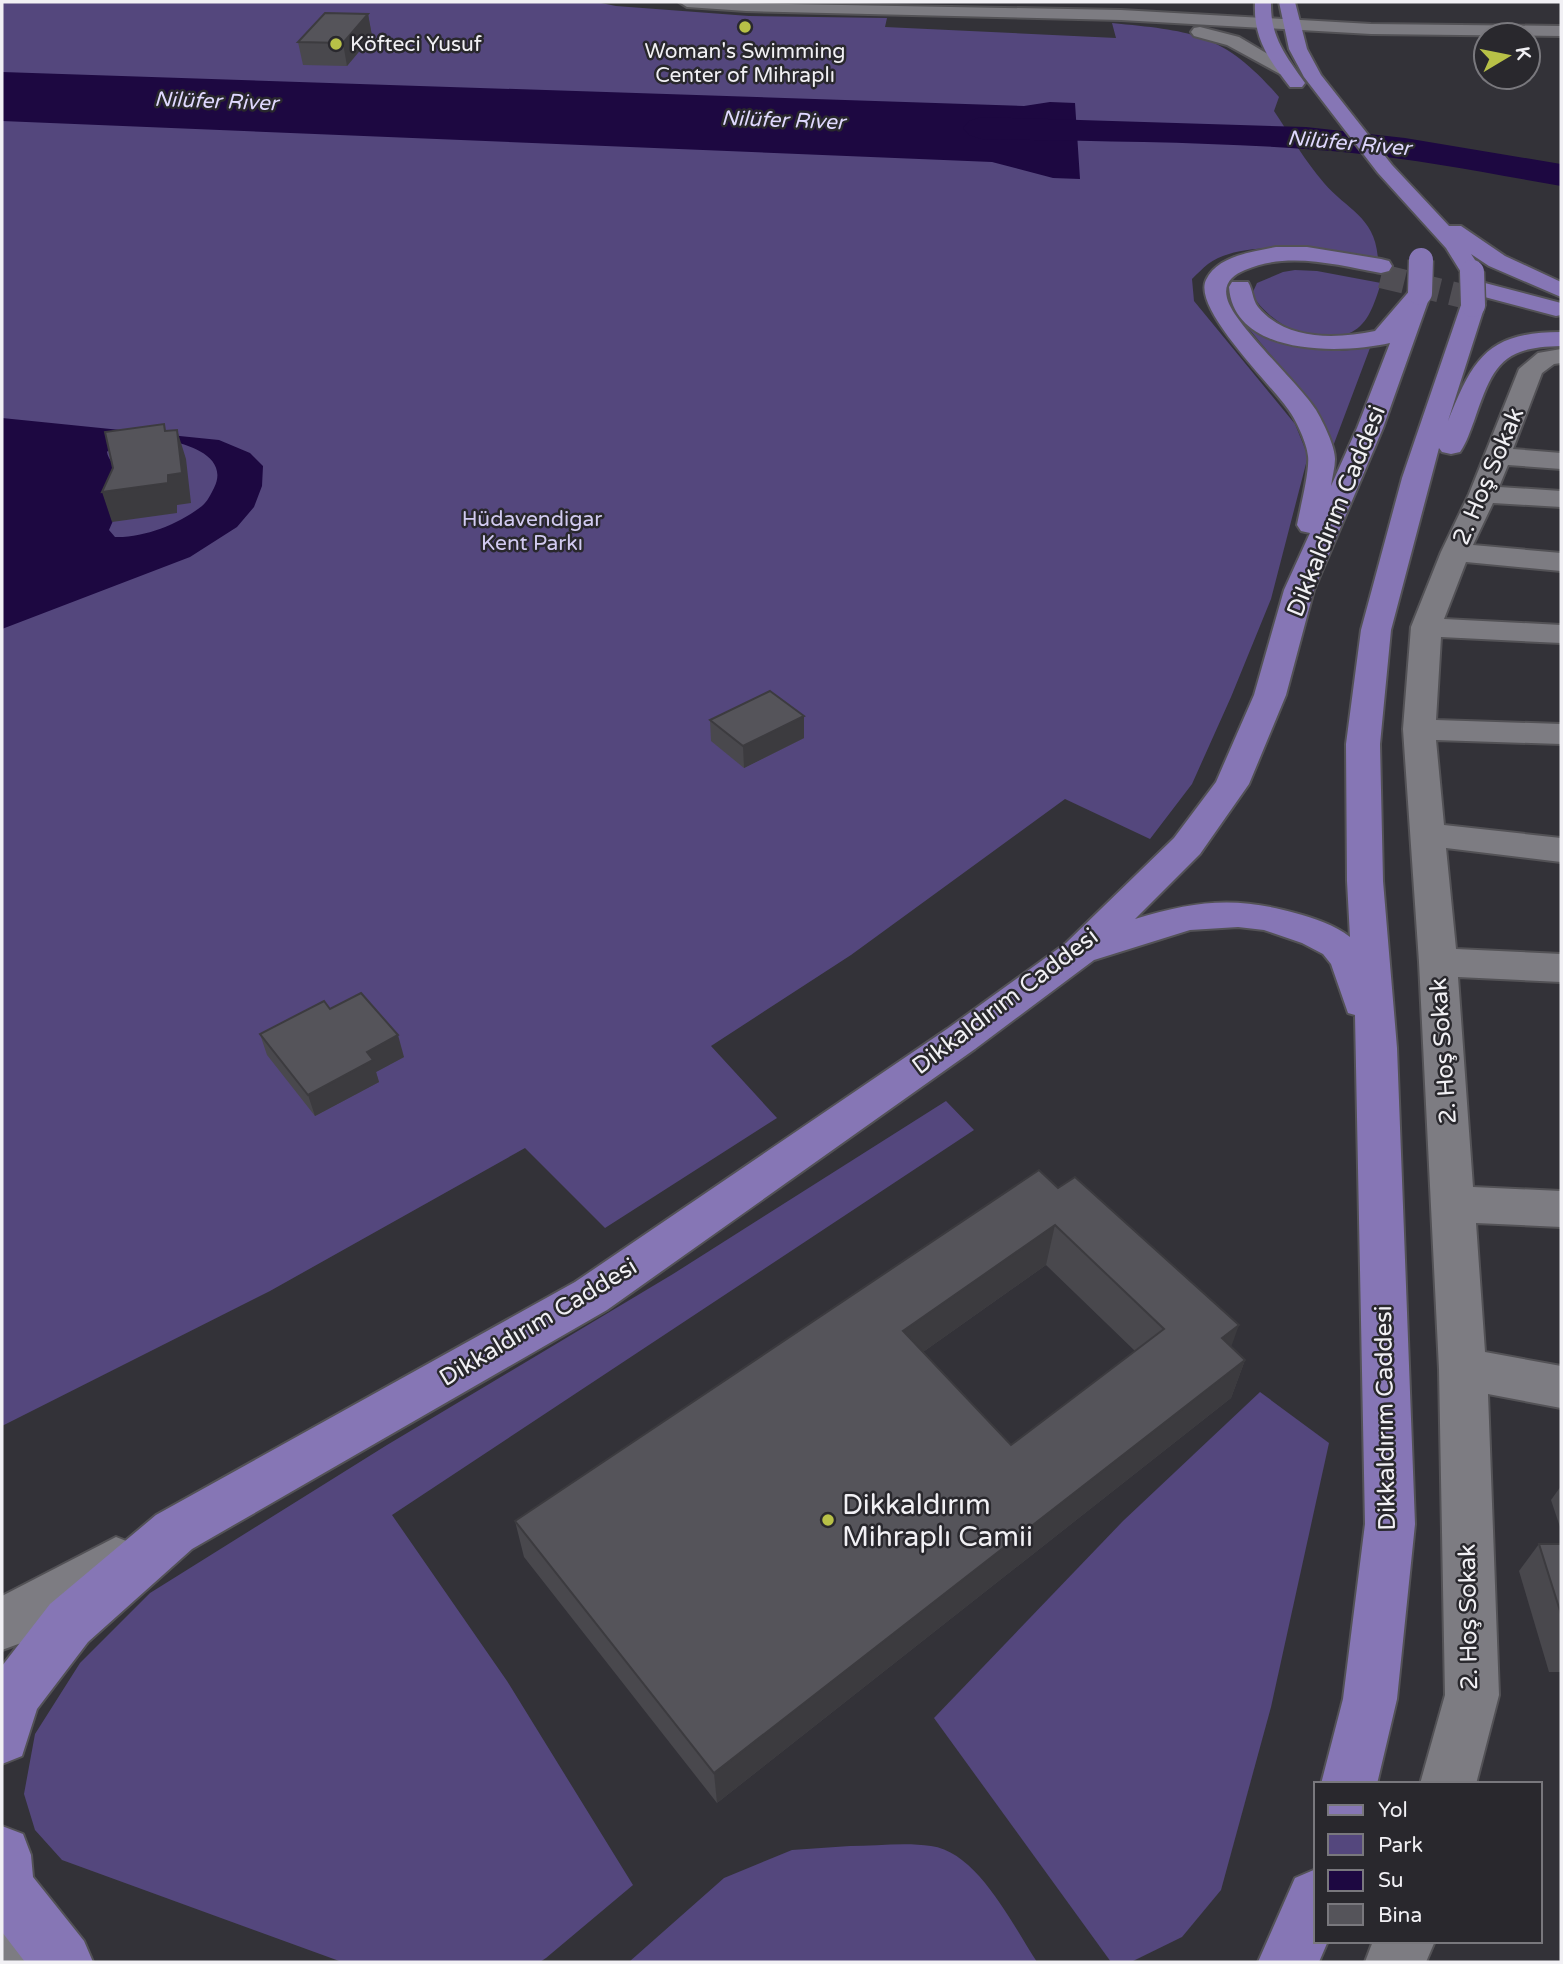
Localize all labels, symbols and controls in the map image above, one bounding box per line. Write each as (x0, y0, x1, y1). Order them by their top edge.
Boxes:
marker: Woman's Swimming Center of Mihraplı (737, 19, 753, 35)
north arrow (1472, 21, 1542, 91)
place label: Köfteci Yusuf (350, 32, 482, 57)
marker: Köfteci Yusuf (328, 36, 344, 52)
place label: Woman's Swimming Center of Mihraplı (644, 39, 846, 88)
text: K (1511, 45, 1535, 62)
water label: Nilüfer River (154, 87, 281, 116)
water label: Nilüfer River (721, 106, 848, 135)
water label: Nilüfer River (1286, 126, 1415, 162)
street label: Dikkaldırım Caddesi (1281, 401, 1392, 621)
street label: 2. Hoş Sokak (1446, 403, 1530, 549)
park label: Hüdavendigar Kent Parkı (462, 507, 602, 556)
street label: Dikkaldırım Caddesi (907, 922, 1104, 1081)
street label: 2. Hoş Sokak (1424, 977, 1463, 1125)
street label: Dikkaldırım Caddesi (434, 1252, 642, 1393)
street label: Dikkaldırım Caddesi (1369, 1305, 1402, 1531)
place label: Dikkaldırım Mihraplı Camii (842, 1488, 1033, 1554)
marker: Dikkaldırım Mihraplı Camii (820, 1512, 836, 1528)
street label: 2. Hoş Sokak (1453, 1544, 1484, 1690)
legend (1314, 1782, 1542, 1943)
text: Yol (1378, 1798, 1408, 1823)
text: Park (1378, 1833, 1423, 1858)
text: Su (1378, 1868, 1404, 1893)
text: Bina (1378, 1903, 1422, 1928)

